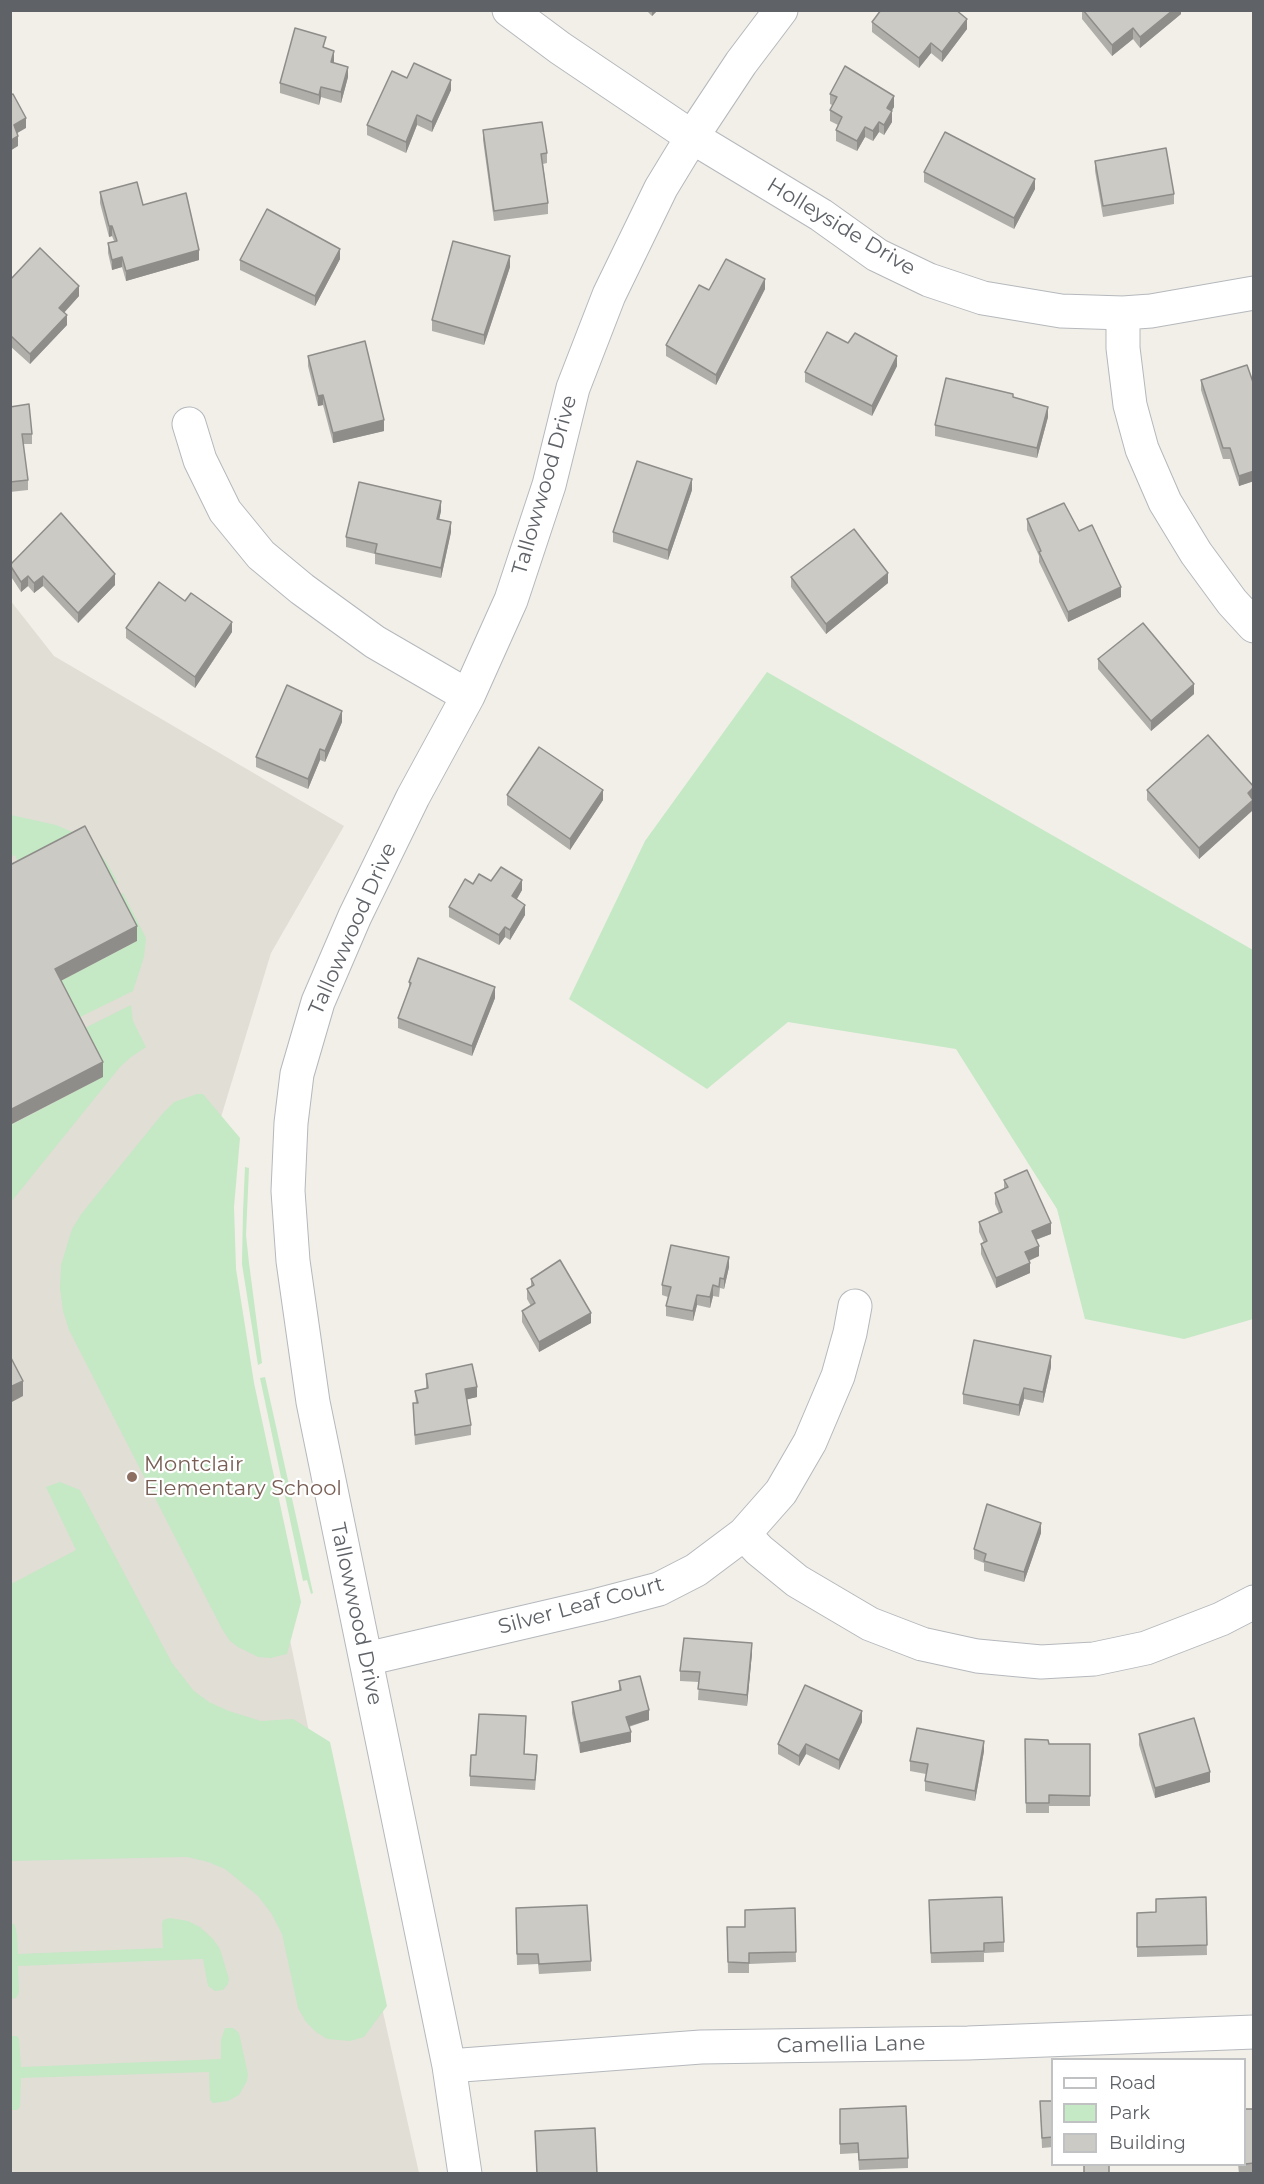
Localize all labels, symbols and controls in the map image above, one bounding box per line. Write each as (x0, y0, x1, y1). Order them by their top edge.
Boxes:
street label: Holleyside Drive (762, 173, 920, 281)
street label: Tallowwood Drive (507, 392, 583, 578)
street label: Tallowwood Drive (304, 839, 402, 1019)
place label: Montclair Elementary School (144, 1452, 342, 1502)
marker: Montclair Elementary School (125, 1470, 139, 1484)
street label: Tallowwood Drive (324, 1521, 388, 1707)
street label: Silver Leaf Court (495, 1572, 667, 1640)
street label: Camellia Lane (777, 2031, 925, 2059)
legend (1051, 2058, 1246, 2166)
text: Road (1109, 2072, 1156, 2094)
text: Park (1109, 2102, 1150, 2124)
text: Building (1109, 2132, 1186, 2154)

